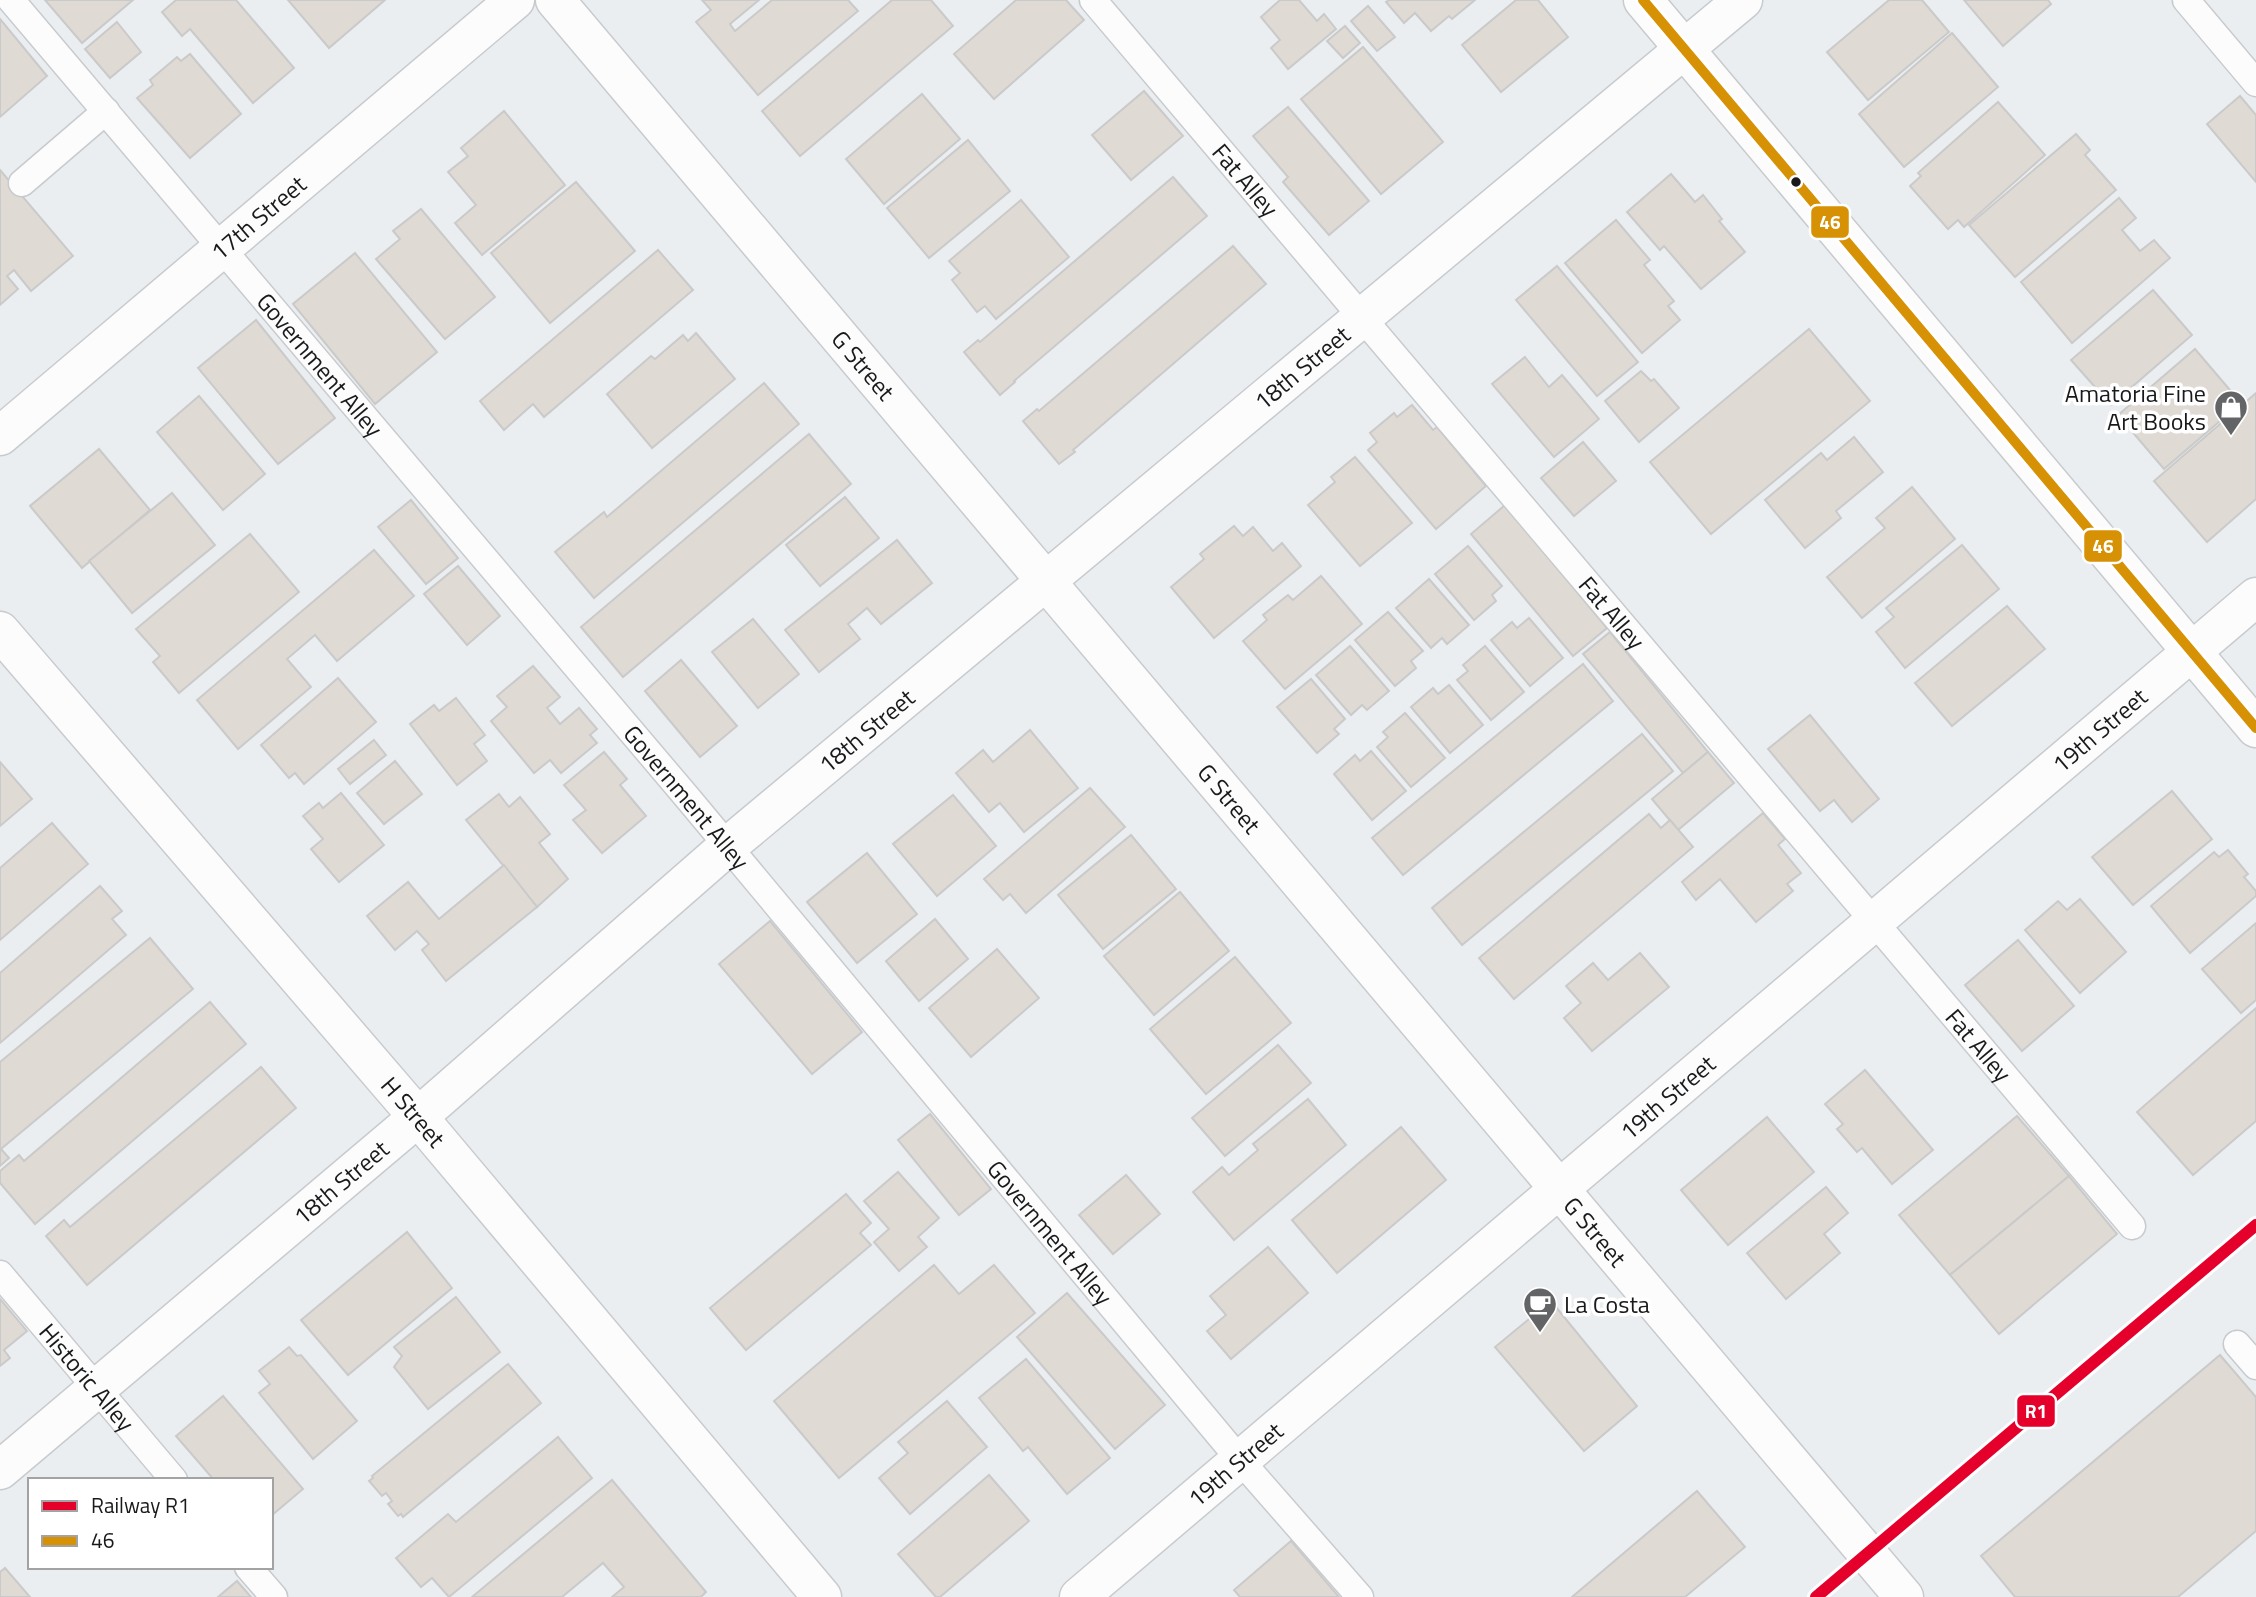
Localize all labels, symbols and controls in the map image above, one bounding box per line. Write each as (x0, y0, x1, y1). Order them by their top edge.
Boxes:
street label: Fat Alley (1204, 135, 1288, 225)
street label: 17th Street (202, 166, 314, 269)
unlabelled marker (1789, 175, 1803, 189)
line badge: 46 (1810, 205, 1850, 239)
text: 46 (1819, 207, 1841, 236)
street label: Government Alley (248, 284, 392, 445)
street label: 18th Street (1246, 316, 1358, 418)
street label: G Street (823, 322, 904, 409)
place label: Amatoria Fine Art Books (2065, 375, 2206, 439)
shop icon: Amatoria Fine Art Books (2212, 388, 2250, 437)
line badge: 46 (2083, 529, 2123, 563)
text: 46 (2092, 531, 2114, 560)
street label: Fat Alley (1570, 568, 1654, 658)
street label: 19th Street (2044, 679, 2156, 781)
street label: 18th Street (811, 680, 923, 781)
street label: Government Alley (615, 717, 758, 878)
street label: G Street (1189, 755, 1270, 842)
street label: Fat Alley (1937, 1001, 2021, 1090)
street label: 19th Street (1612, 1046, 1723, 1148)
street label: H Street (373, 1068, 454, 1156)
street label: 18th Street (285, 1131, 397, 1233)
street label: Government Alley (979, 1152, 1122, 1313)
street label: G Street (1555, 1189, 1636, 1275)
cafe icon: La Costa (1521, 1285, 1559, 1334)
place label: La Costa (1564, 1286, 1650, 1322)
street label: Historic Alley (31, 1315, 144, 1439)
line badge: R1 (2016, 1394, 2056, 1428)
text: R1 (2025, 1396, 2047, 1425)
street label: 19th Street (1180, 1413, 1291, 1515)
legend (28, 1478, 273, 1569)
text: Railway R1 (91, 1489, 190, 1521)
text: 46 (91, 1524, 115, 1556)

